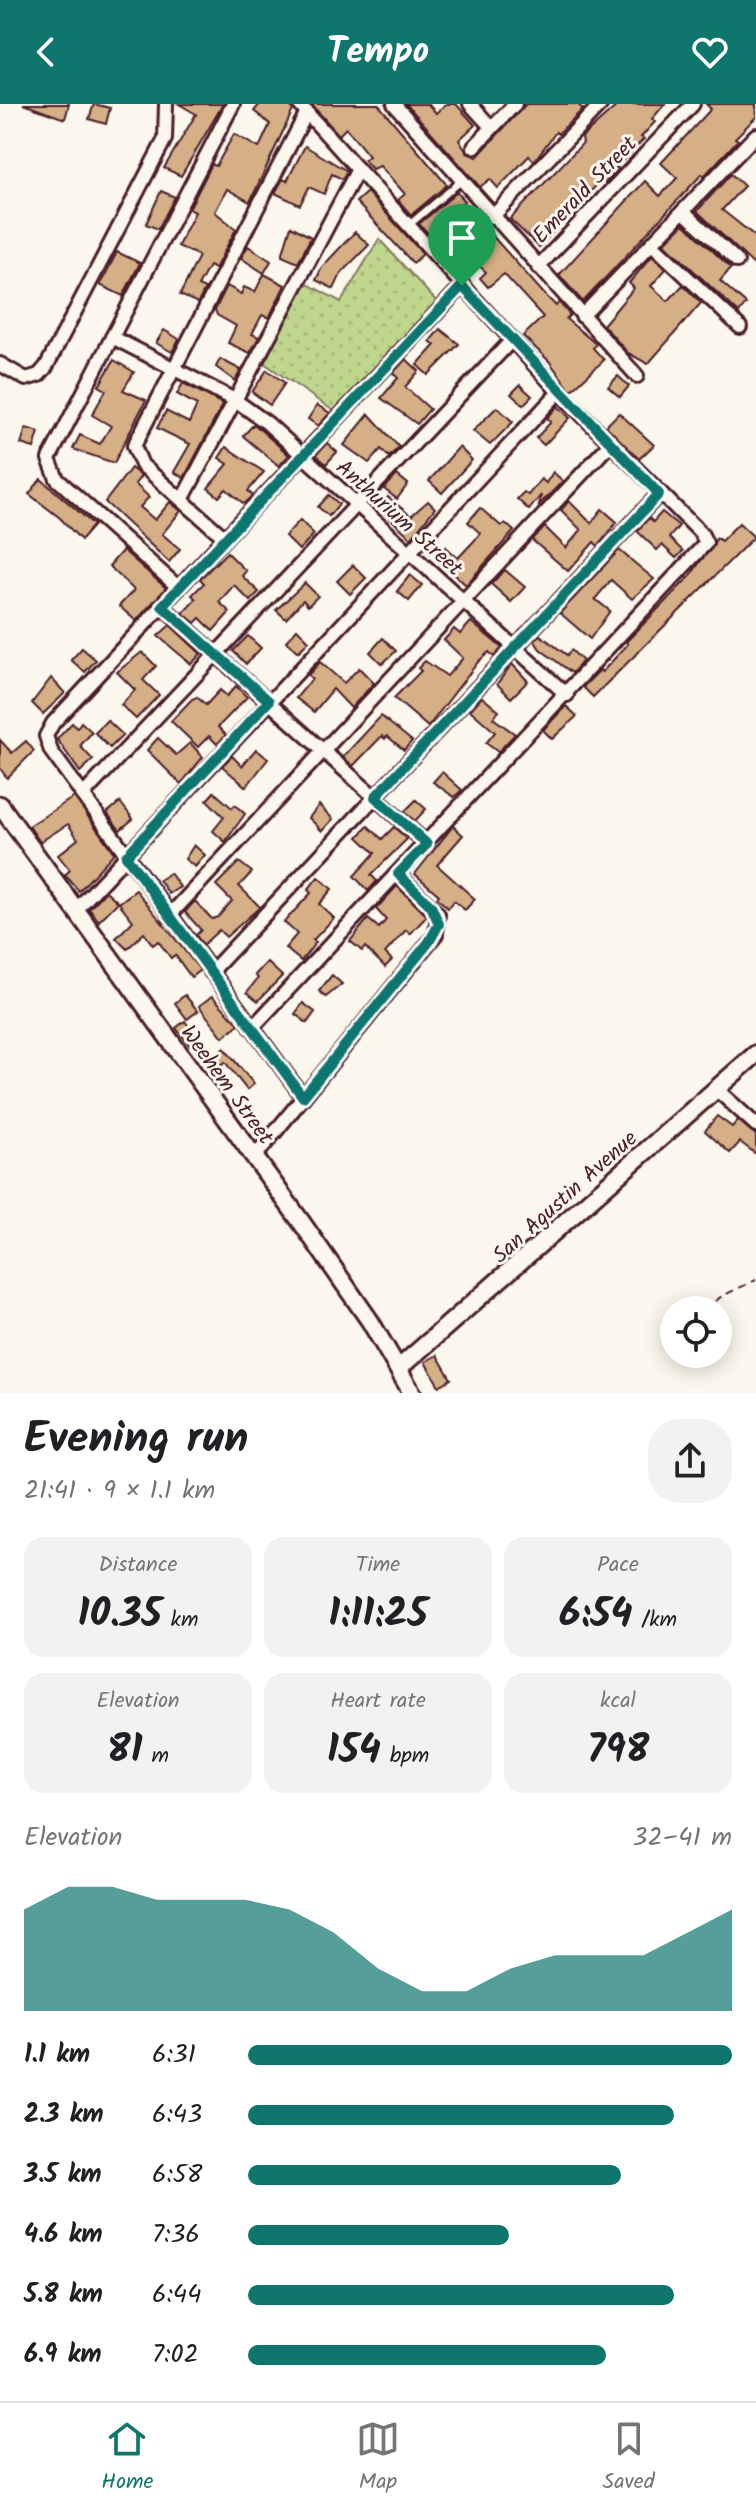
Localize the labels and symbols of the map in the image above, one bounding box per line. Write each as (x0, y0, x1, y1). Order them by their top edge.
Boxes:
street label: Emerald Street (525, 128, 647, 253)
pin (428, 204, 496, 286)
street label: Anthurium Street (327, 452, 470, 586)
street label: Weehem Street (170, 1018, 282, 1153)
street label: San Agustin Avenue (485, 1123, 646, 1273)

